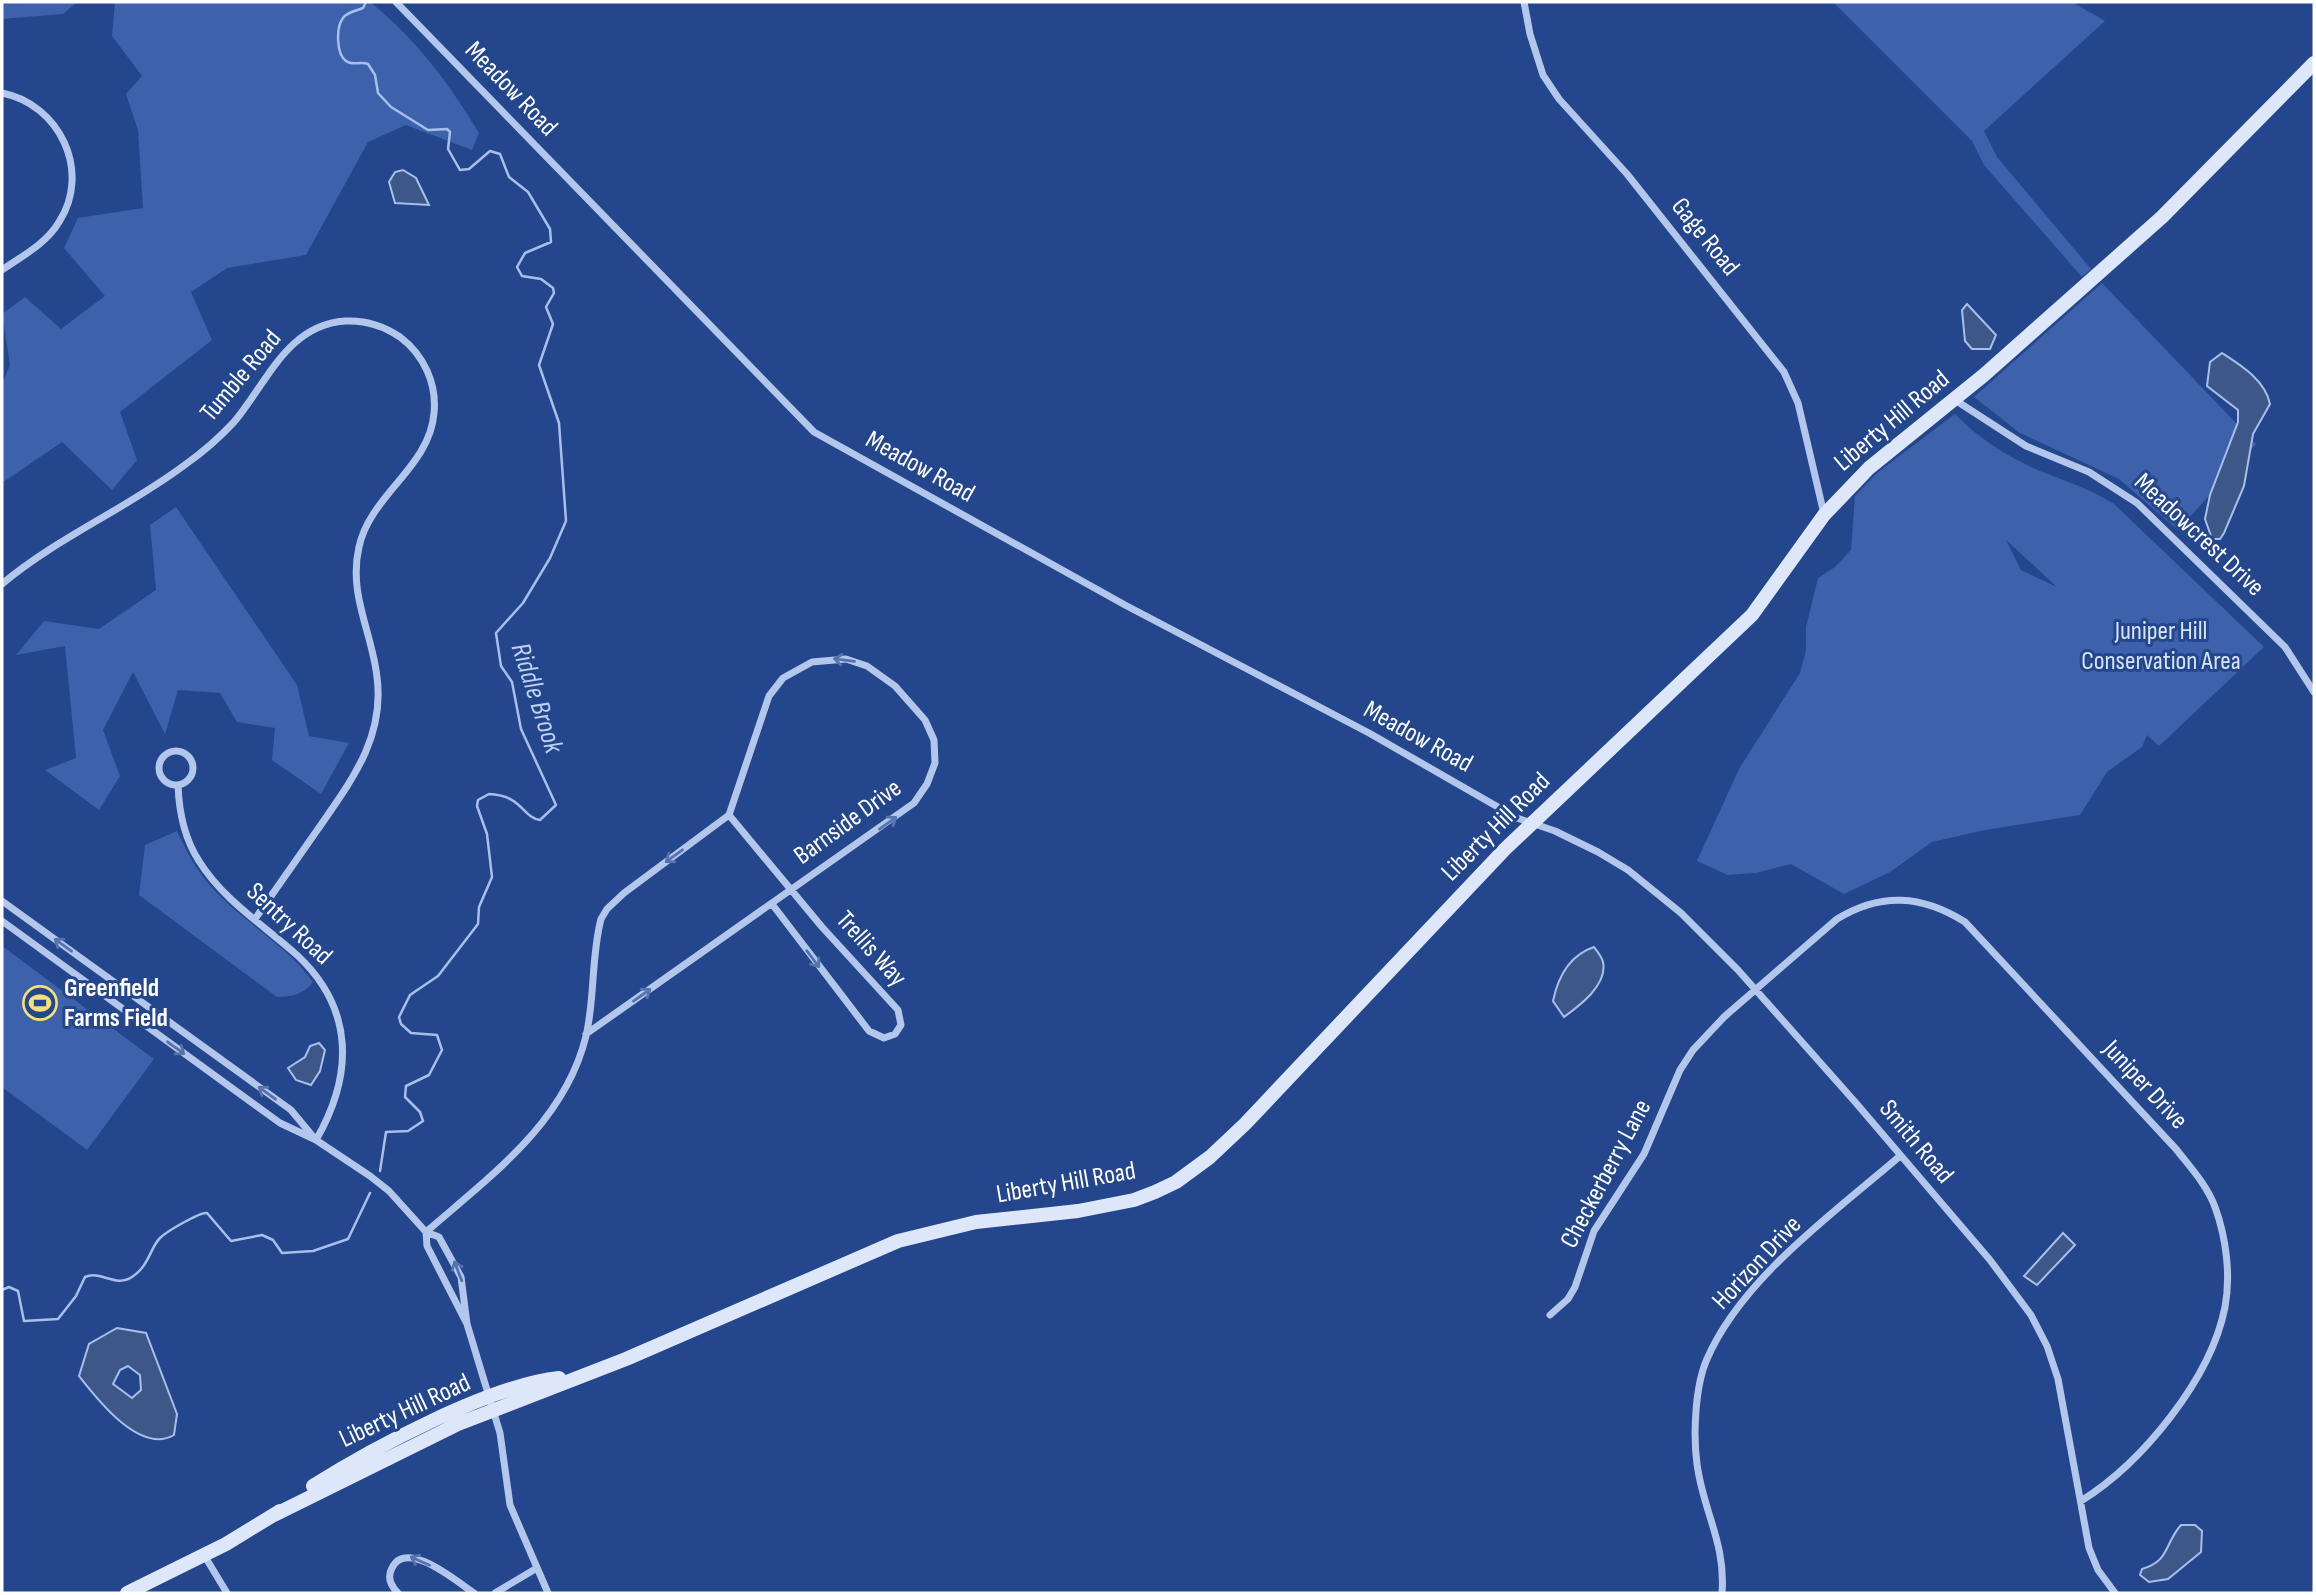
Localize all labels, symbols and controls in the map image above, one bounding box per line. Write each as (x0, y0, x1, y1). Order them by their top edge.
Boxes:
street label: Meadow Road (458, 35, 564, 143)
street label: Gage Road (1664, 192, 1746, 282)
street label: Tumble Road (194, 324, 288, 428)
street label: Liberty Hill Road (1828, 364, 1956, 478)
street label: Meadow Road (860, 424, 980, 510)
street label: Meadowcrest Drive (2128, 467, 2270, 603)
park label: Juniper Hill Conservation Area (2081, 616, 2241, 677)
water label: Riddle Brook (504, 639, 571, 759)
one-way arrow (834, 653, 856, 666)
street label: Meadow Road (1358, 694, 1478, 780)
street label: Liberty Hill Road (1435, 766, 1557, 888)
street label: Barnside Drive (788, 773, 908, 871)
one-way arrow (878, 816, 897, 830)
one-way arrow (665, 849, 684, 863)
street label: Sentry Road (240, 877, 338, 971)
street label: Trellis Way (829, 905, 913, 993)
one-way arrow (54, 938, 73, 952)
one-way arrow (805, 949, 820, 967)
place label: Greenfield Farms Field (64, 973, 168, 1034)
sports icon: Greenfield Farms Field (21, 984, 59, 1022)
one-way arrow (632, 988, 651, 1002)
street label: Juniper Drive (2095, 1033, 2194, 1136)
one-way arrow (166, 1041, 185, 1055)
one-way arrow (258, 1085, 277, 1100)
street label: Checkerberry Lane (1554, 1094, 1658, 1254)
street label: Smith Road (1872, 1094, 1960, 1190)
street label: Liberty Hill Road (994, 1156, 1138, 1210)
street label: Horizon Drive (1706, 1210, 1808, 1316)
one-way arrow (451, 1261, 463, 1283)
street label: Liberty Hill Road (335, 1367, 475, 1455)
one-way arrow (410, 1554, 431, 1567)

